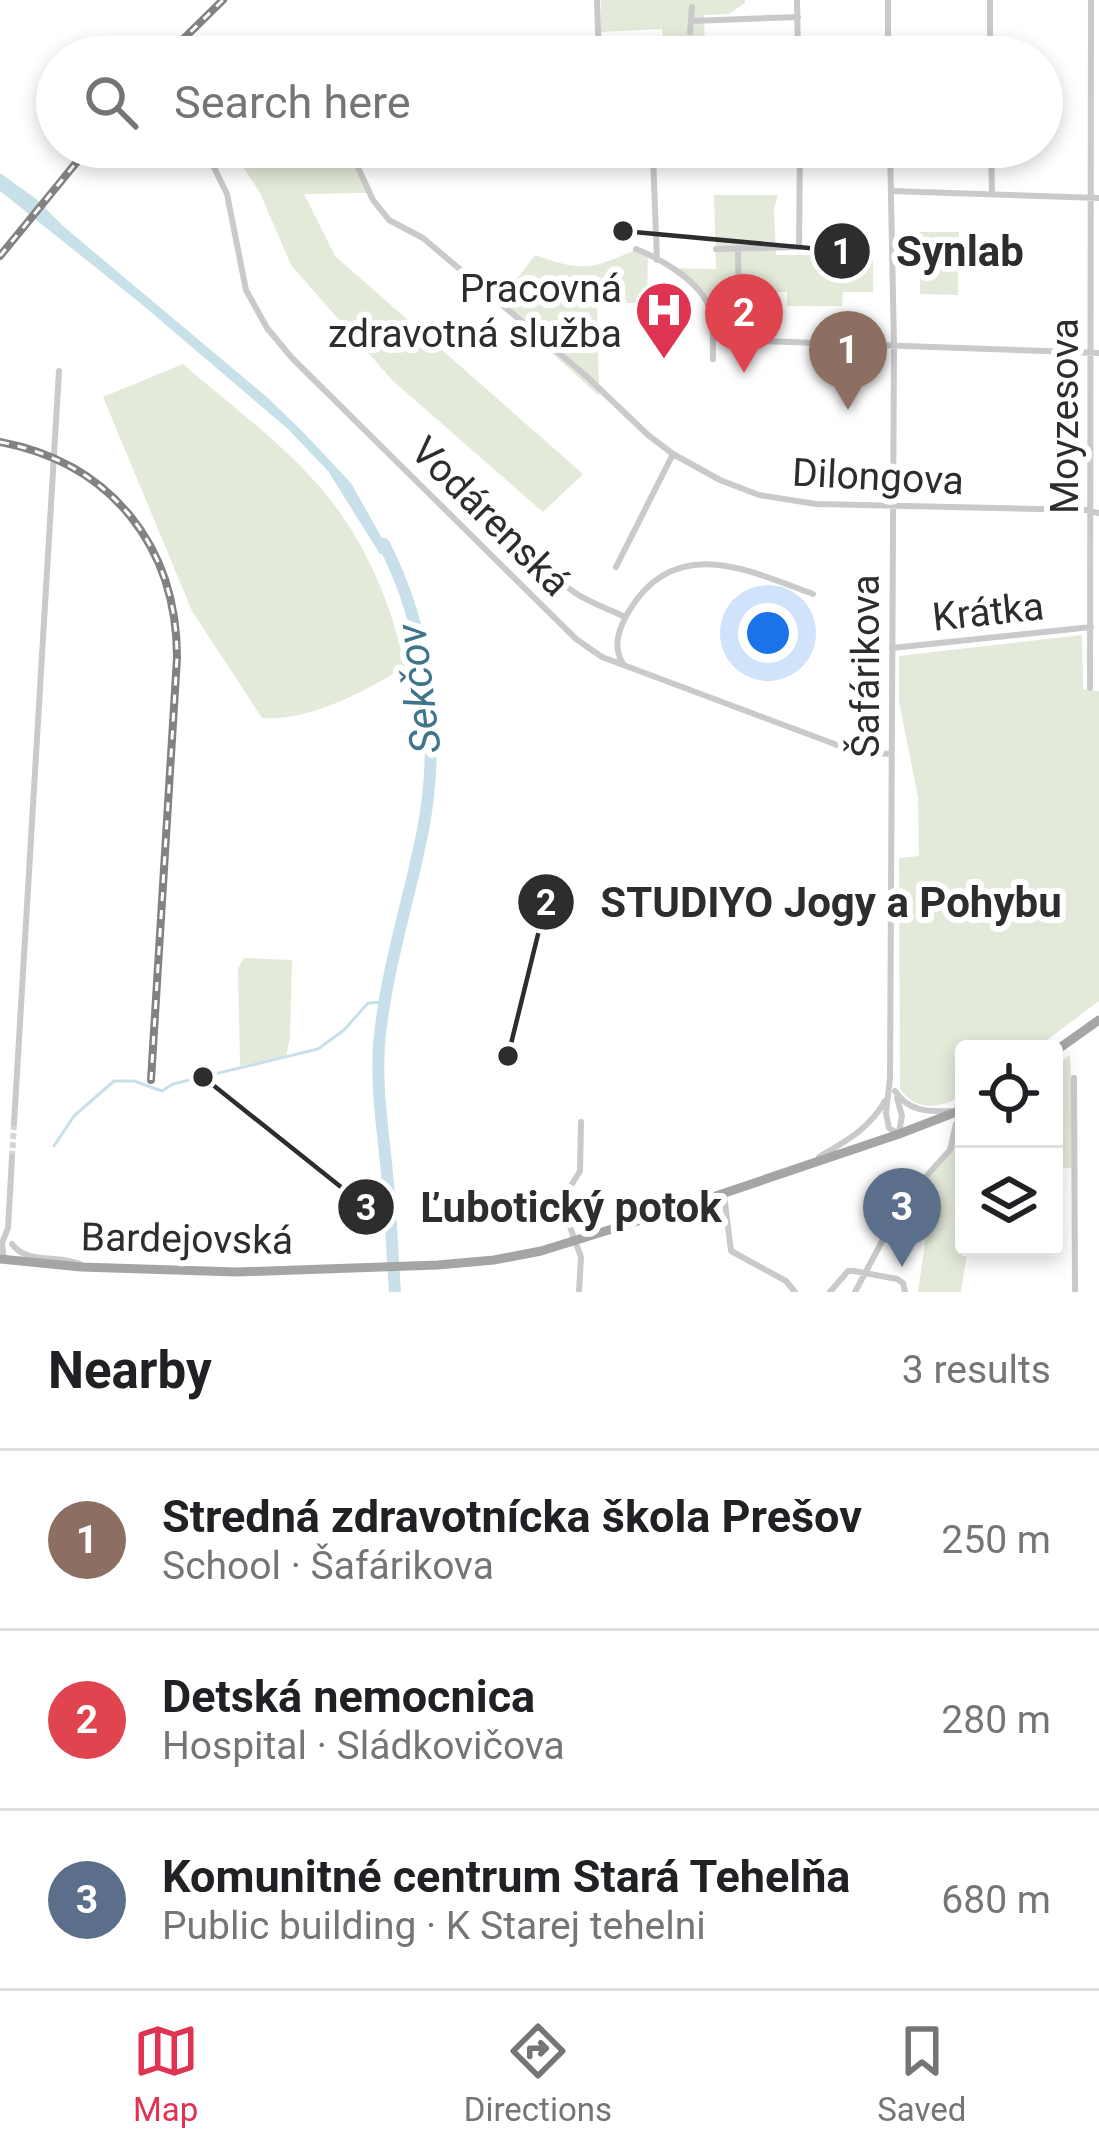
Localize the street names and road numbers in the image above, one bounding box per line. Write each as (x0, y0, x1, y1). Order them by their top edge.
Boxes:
street label: Moyzesova (1042, 318, 1088, 514)
street label: Vodárenská (401, 428, 579, 606)
street label: Dilongova (791, 450, 965, 504)
street label: Šafárikova (843, 574, 889, 758)
street label: Krátka (930, 583, 1046, 641)
street label: Bardejovská (80, 1214, 294, 1264)

